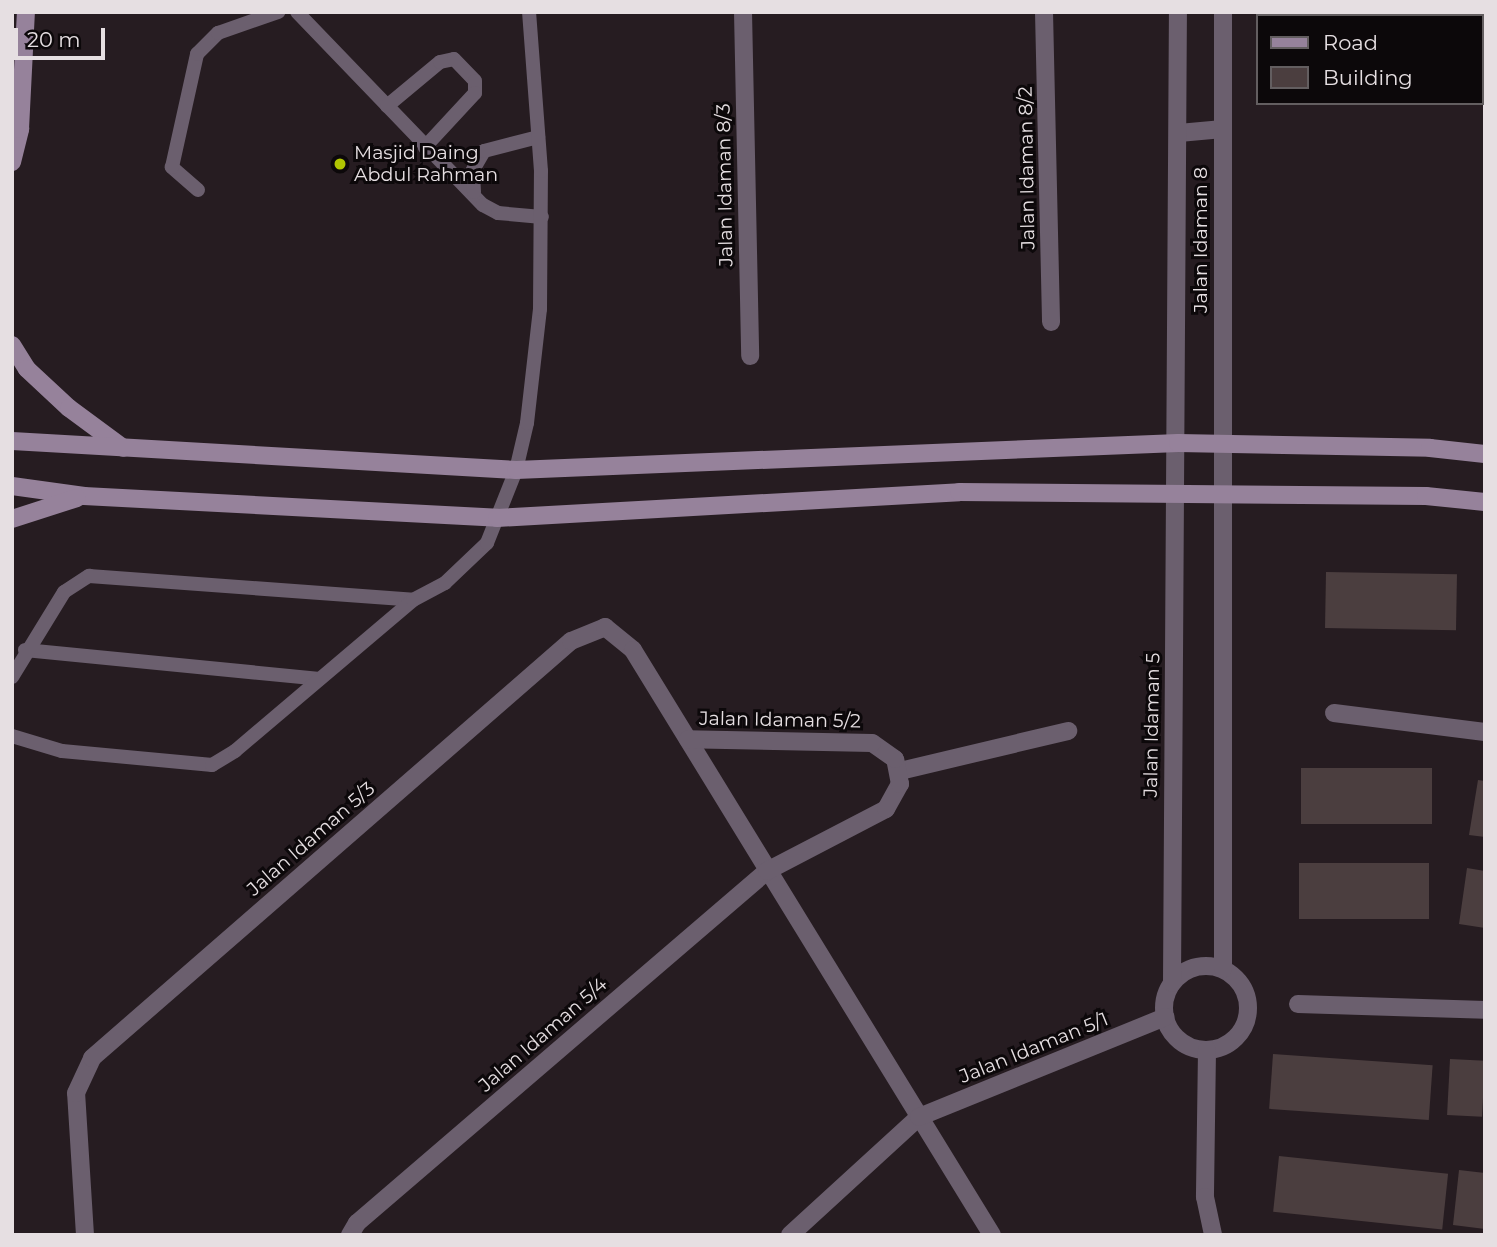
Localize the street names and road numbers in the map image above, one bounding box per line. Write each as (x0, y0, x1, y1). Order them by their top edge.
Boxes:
street label: Jalan Idaman 8/2 (1014, 86, 1040, 250)
street label: Jalan Idaman 8/3 (712, 103, 738, 267)
street label: Jalan Idaman 8 (1190, 167, 1212, 313)
street label: Jalan Idaman 5 (1139, 652, 1165, 798)
street label: Jalan Idaman 5/2 (699, 707, 861, 733)
street label: Jalan Idaman 5/3 (242, 777, 380, 901)
street label: Jalan Idaman 5/4 (474, 973, 612, 1097)
street label: Jalan Idaman 5/1 (956, 1008, 1112, 1088)

